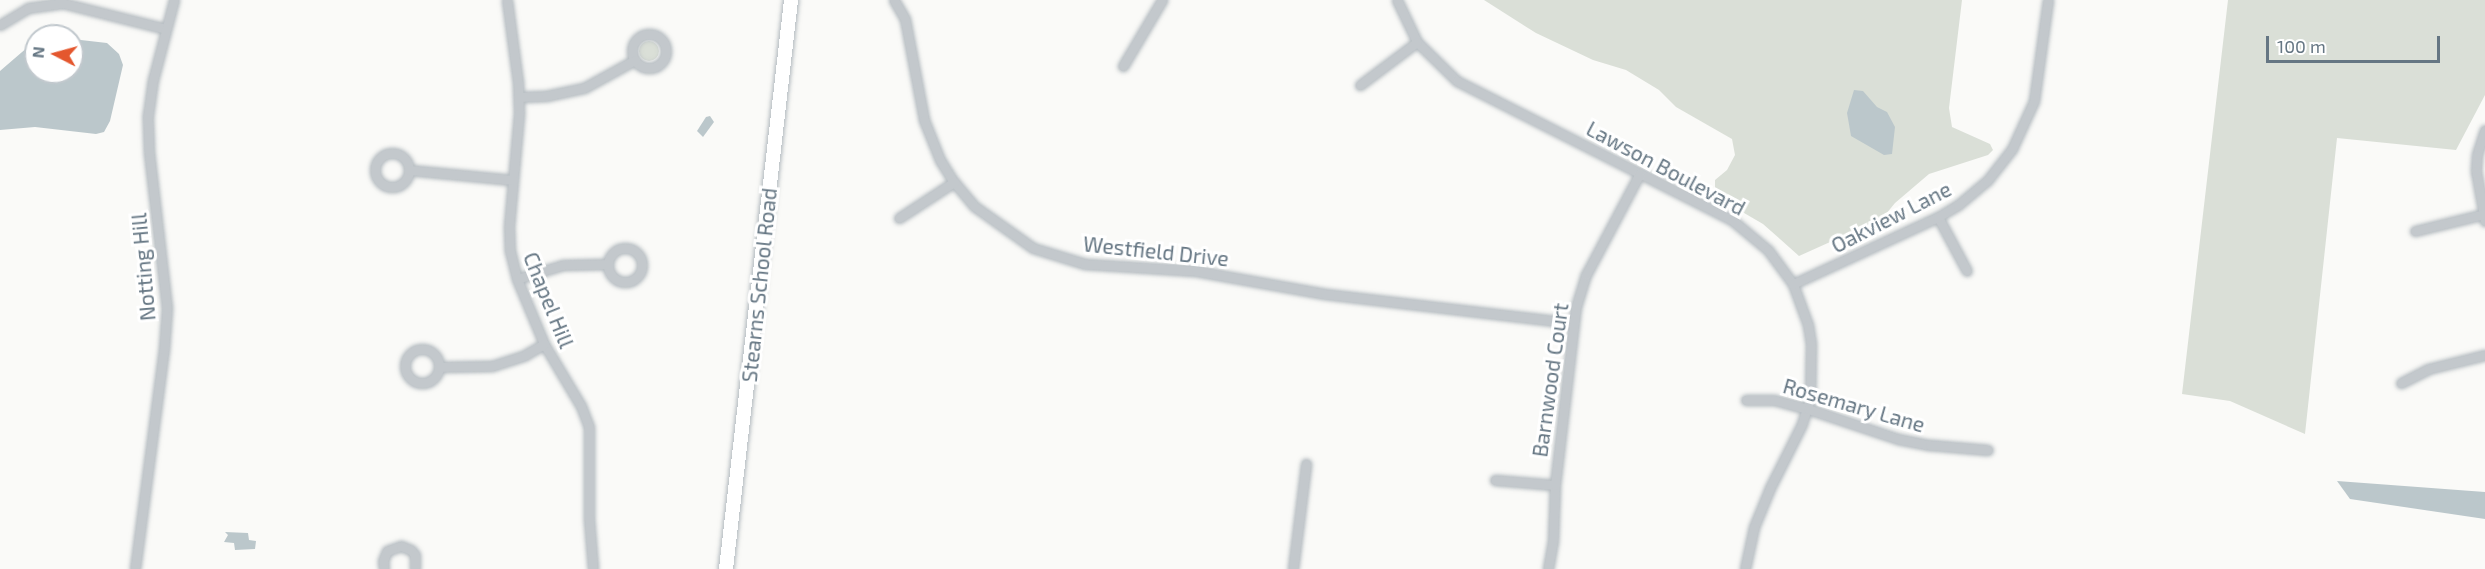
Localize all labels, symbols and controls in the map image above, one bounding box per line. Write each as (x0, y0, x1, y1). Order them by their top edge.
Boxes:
north arrow (24, 24, 84, 84)
scale bar (2269, 24, 2443, 62)
text: 100 m (2277, 35, 2326, 57)
text: N (28, 46, 48, 59)
street label: Lawson Boulevard (1582, 115, 1750, 221)
street label: Oakview Lane (1827, 176, 1955, 258)
street label: Stearns School Road (736, 186, 782, 384)
street label: Notting Hill (126, 212, 160, 322)
street label: Westfield Drive (1082, 231, 1230, 271)
street label: Chapel Hill (518, 248, 580, 352)
street label: Barnwood Court (1527, 301, 1573, 459)
street label: Rosemary Lane (1780, 373, 1928, 437)

